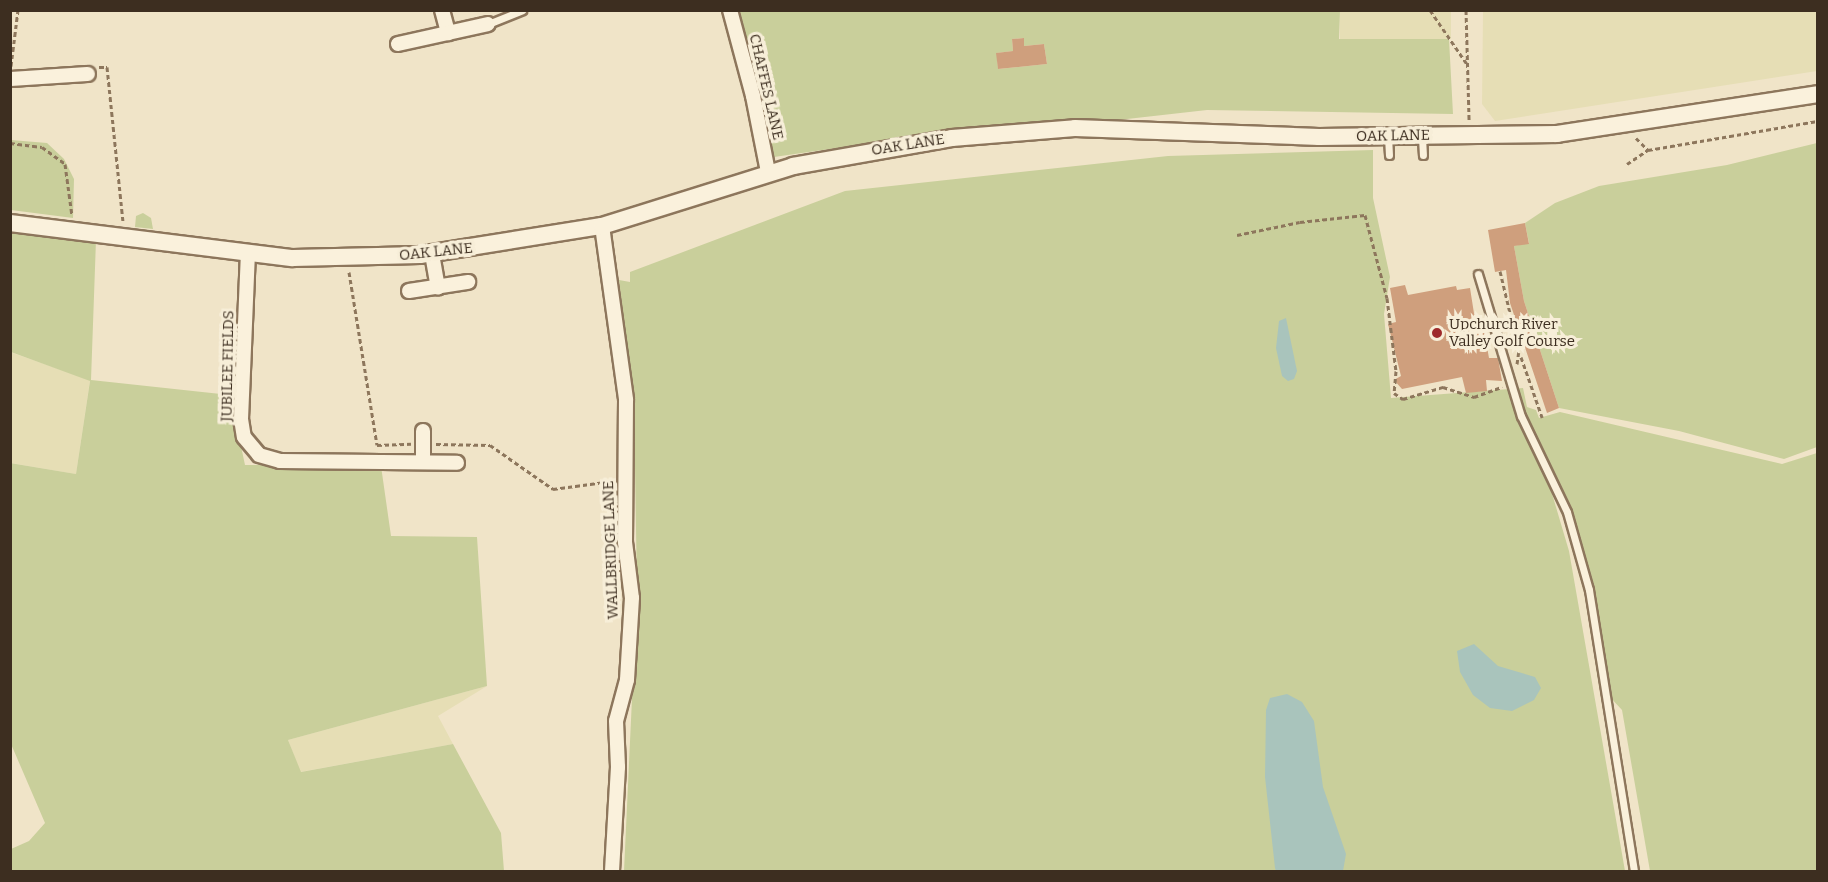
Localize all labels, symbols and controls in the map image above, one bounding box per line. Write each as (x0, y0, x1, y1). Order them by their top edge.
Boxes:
street label: CHAFFES LANE (745, 32, 787, 142)
street label: OAK LANE (1356, 126, 1430, 146)
street label: OAK LANE (870, 130, 946, 160)
street label: OAK LANE (398, 239, 474, 265)
street label: JUBILEE FIELDS (218, 310, 238, 422)
place label: Upchurch River Valley Golf Course (1449, 315, 1575, 350)
marker: Upchurch River Valley Golf Course (1430, 326, 1444, 340)
street label: WALLBRIDGE LANE (600, 480, 622, 620)

